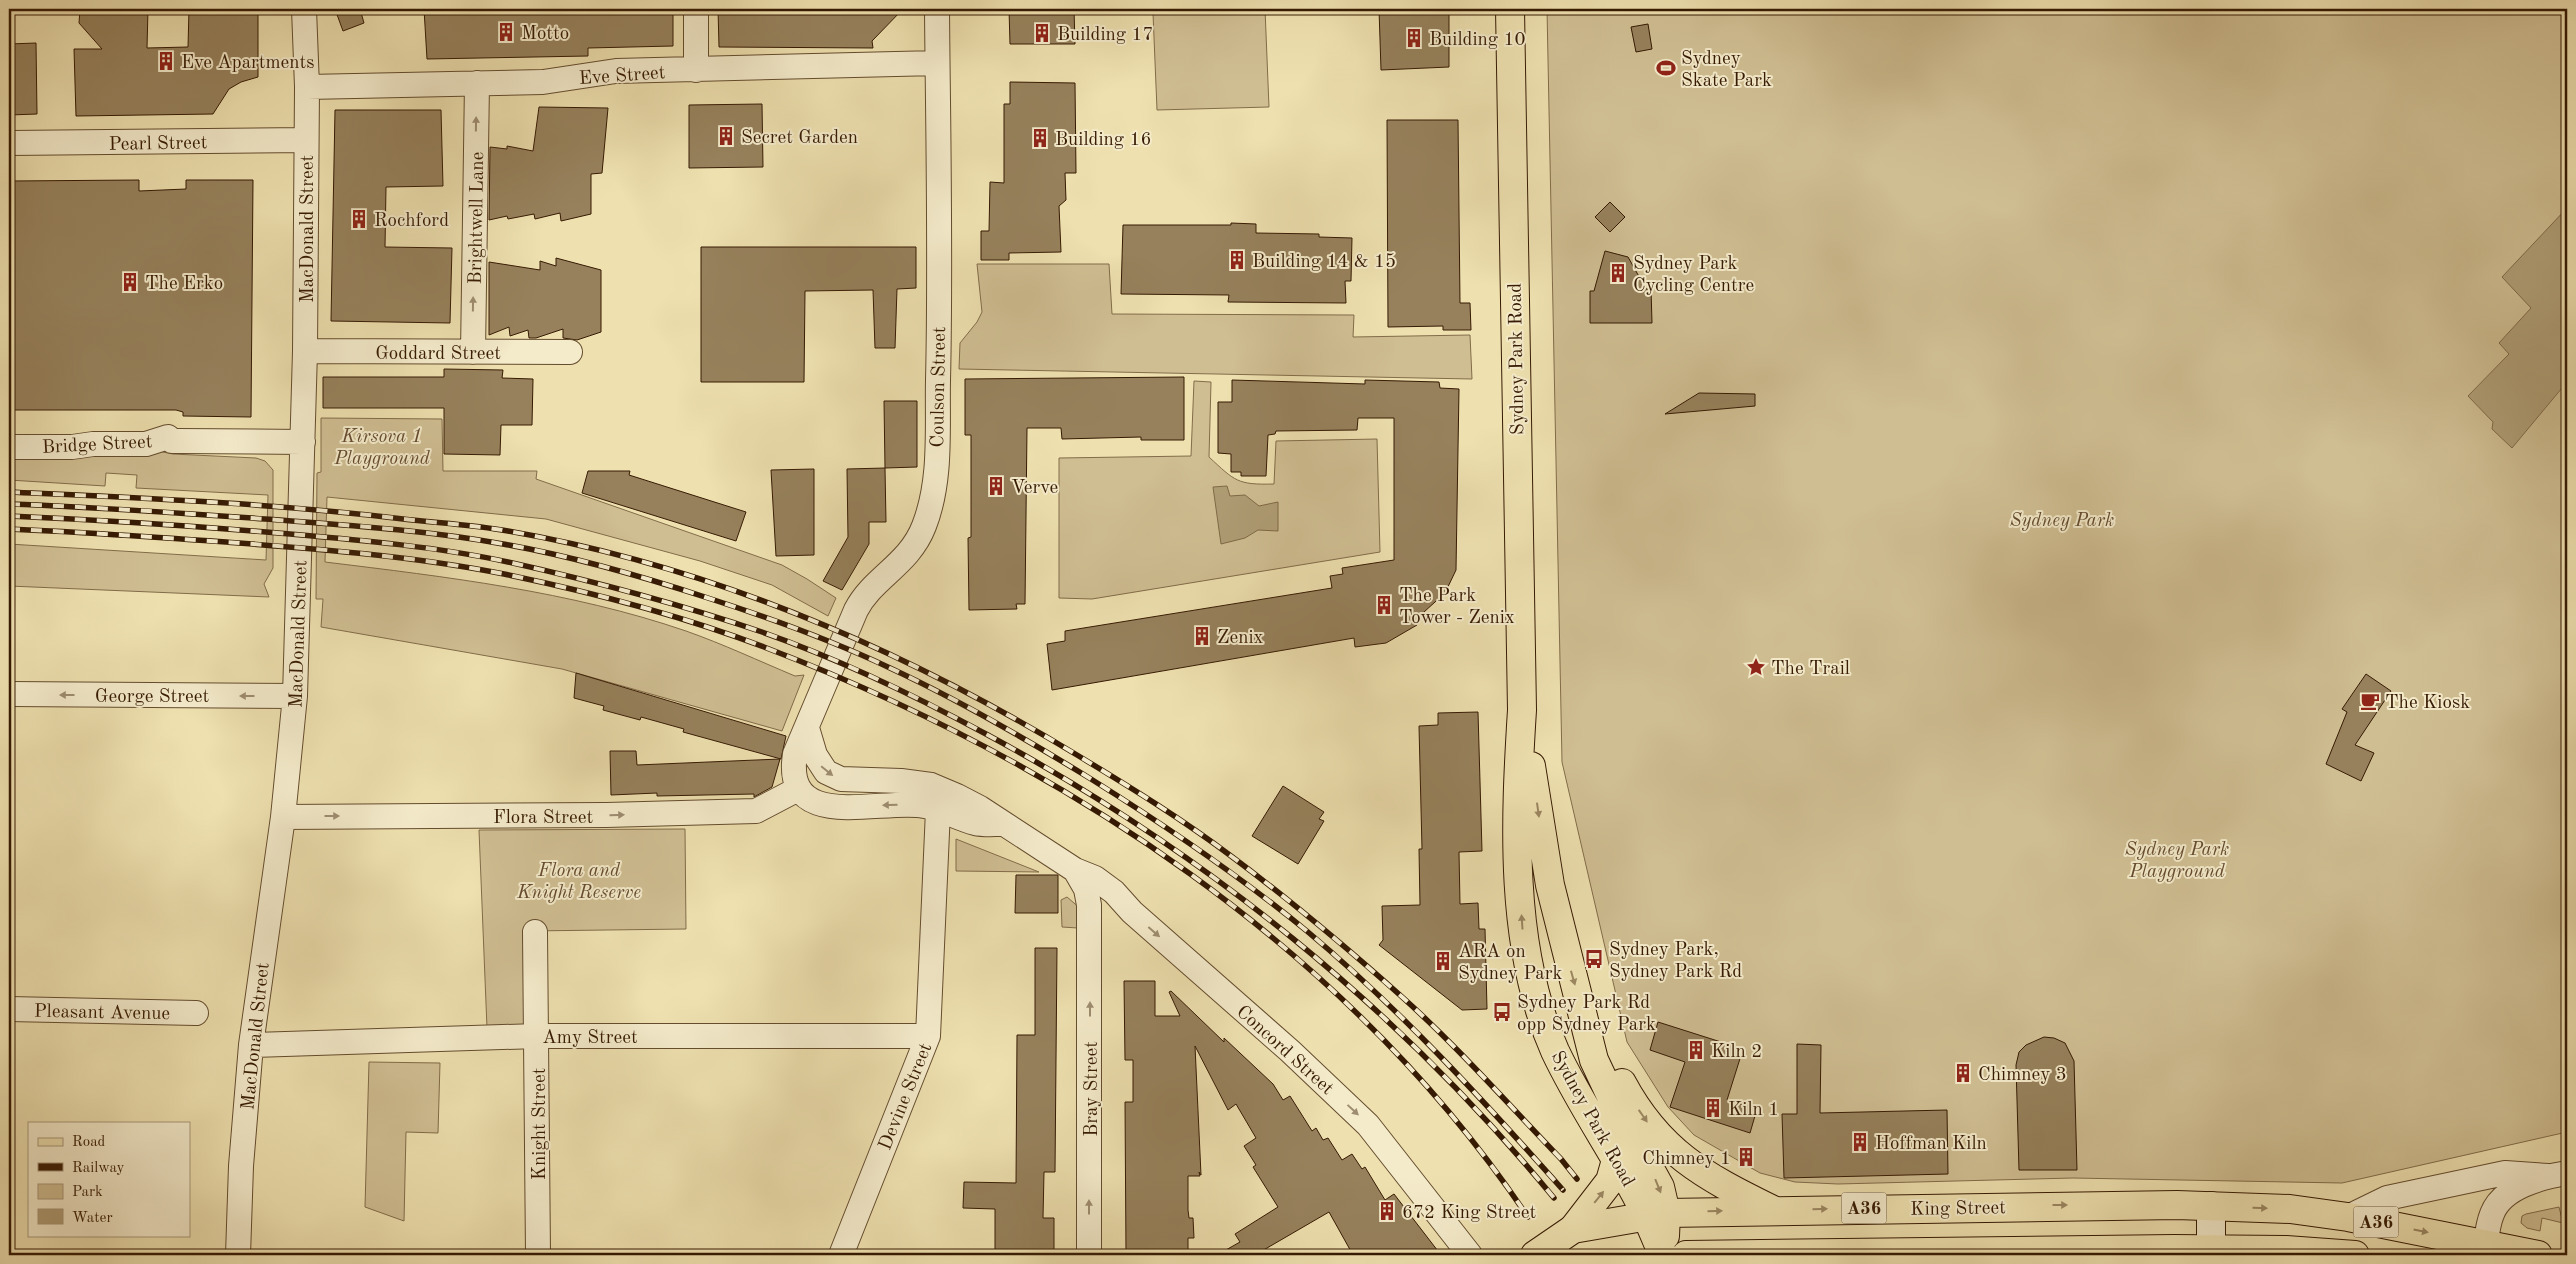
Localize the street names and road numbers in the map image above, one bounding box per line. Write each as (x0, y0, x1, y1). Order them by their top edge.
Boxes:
street label: Eve Street (578, 64, 666, 89)
street label: Pearl Street (109, 134, 208, 155)
street label: Brightwell Lane (467, 152, 488, 284)
street label: MacDonald Street (299, 155, 318, 303)
street label: Sydney Park Road (1507, 283, 1528, 435)
street label: Coulson Street (929, 326, 950, 448)
street label: Goddard Street (375, 345, 501, 364)
street label: Bridge Street (41, 433, 153, 458)
street label: MacDonald Street (287, 560, 312, 708)
street label: George Street (95, 688, 209, 707)
street label: Flora Street (493, 809, 593, 828)
street label: MacDonald Street (239, 962, 274, 1111)
street label: Concord Street (1232, 1002, 1337, 1099)
street label: Pleasant Avenue (34, 1003, 170, 1024)
street label: Amy Street (542, 1029, 638, 1048)
street label: Devine Street (876, 1041, 936, 1153)
street label: Bray Street (1083, 1041, 1102, 1137)
street label: Sydney Park Road (1547, 1048, 1637, 1190)
street label: Knight Street (531, 1068, 550, 1180)
road number: A36 (1842, 1192, 1886, 1224)
street label: King Street (1910, 1199, 2006, 1220)
road number: A36 (2354, 1206, 2398, 1238)

